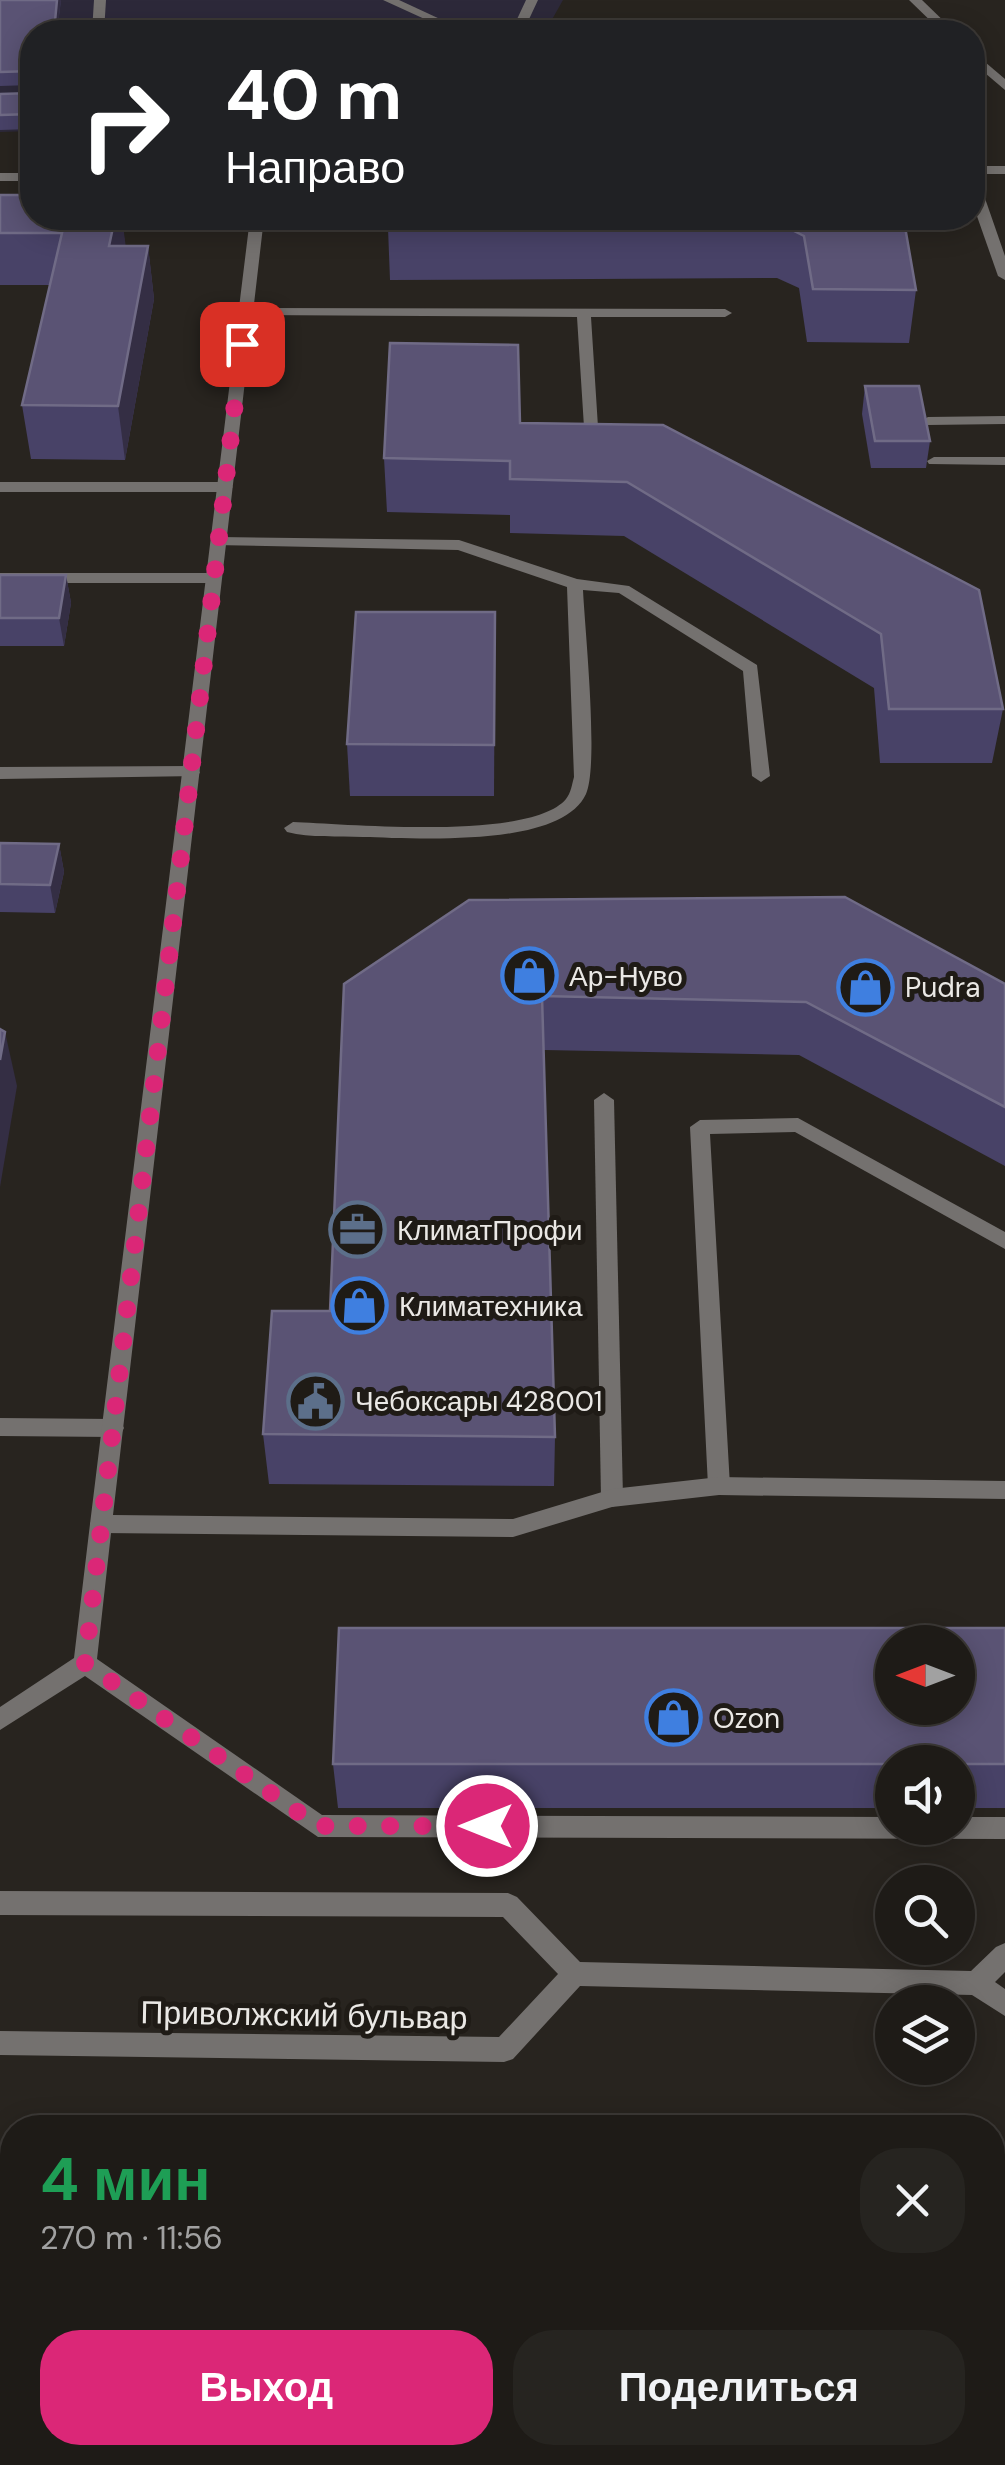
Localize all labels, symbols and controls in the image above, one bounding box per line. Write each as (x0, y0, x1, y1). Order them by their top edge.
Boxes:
text: 40 m (225, 50, 402, 141)
icon: right (60, 60, 190, 190)
text: Направо (225, 138, 405, 197)
pin (200, 302, 285, 387)
icon: arrive (215, 317, 270, 372)
shop icon: Ар-Нуво (500, 946, 560, 1006)
shop icon: Pudra (836, 957, 896, 1017)
place label: Ар-Нуво (569, 958, 683, 995)
place label: Pudra (905, 969, 980, 1006)
office icon: КлиматПрофи (328, 1200, 388, 1260)
place label: КлиматПрофи (397, 1212, 582, 1249)
shop icon: Климатехника (330, 1276, 390, 1336)
place label: Климатехника (399, 1288, 583, 1325)
public building icon: Чебоксары 428001 (286, 1371, 346, 1431)
place label: Чебоксары 428001 (355, 1383, 603, 1420)
north arrow (875, 1625, 975, 1725)
map controls (875, 1625, 975, 2085)
shop icon: Ozon (644, 1688, 704, 1748)
place label: Ozon (713, 1700, 780, 1737)
button: sound (875, 1745, 975, 1845)
position arrow (435, 1774, 539, 1878)
button: search (875, 1865, 975, 1965)
button: layers (875, 1985, 975, 2085)
street label: Приволжский бульвар (140, 1991, 468, 2039)
text: 4 мин (40, 2140, 211, 2219)
button: close (860, 2148, 965, 2253)
text: 270 m · 11:56 (40, 2217, 223, 2259)
button: Выход (40, 2330, 493, 2445)
button: Поделиться (513, 2330, 965, 2445)

